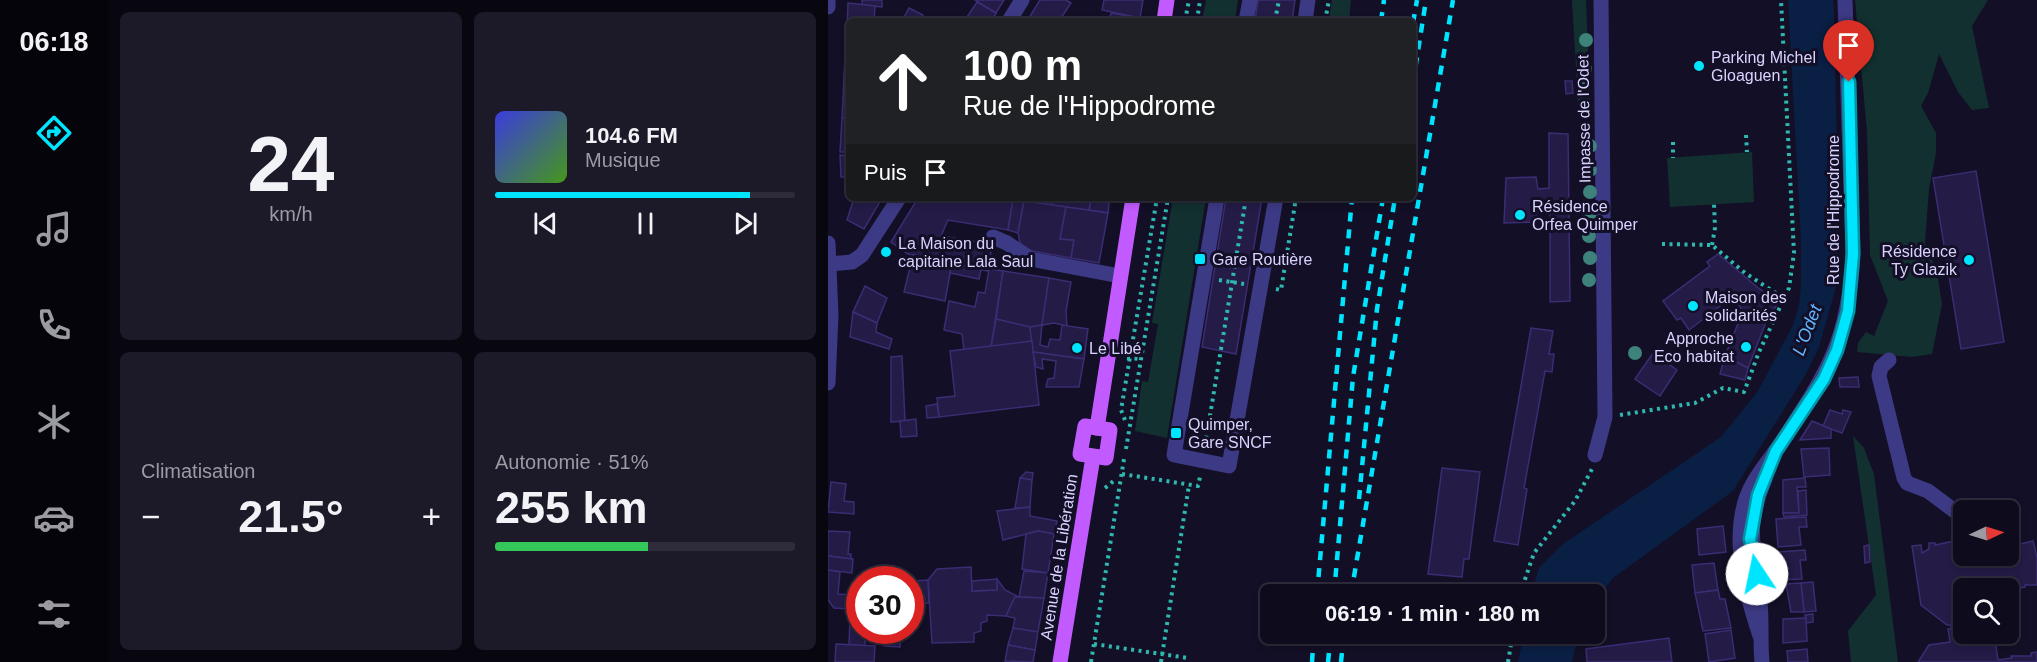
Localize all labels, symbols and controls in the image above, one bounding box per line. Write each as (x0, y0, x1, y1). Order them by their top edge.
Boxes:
pin (1823, 20, 1874, 82)
text: 06:18 (19, 27, 89, 57)
icon: arrive (1832, 29, 1865, 62)
icon: ahead (864, 42, 942, 120)
text: 100 m (963, 42, 1082, 89)
place label: Parking Michel Gloaguen (1711, 49, 1816, 84)
street label: Impasse de l'Odet (1574, 54, 1594, 183)
marker: Parking Michel Gloaguen (1692, 59, 1706, 73)
text: Rue de l'Hippodrome (963, 91, 1216, 121)
icon: directions (33, 112, 75, 154)
text: 24 (248, 120, 334, 208)
text: 104.6 FM (585, 123, 678, 148)
street label: Rue de l'Hippodrome (1825, 135, 1842, 285)
text: Musique (585, 149, 661, 171)
icon: arrive (919, 156, 952, 189)
text: Puis (864, 160, 907, 185)
place label: Résidence Orfea Quimper (1532, 198, 1638, 233)
text: km/h (269, 203, 313, 225)
icon: previous (529, 207, 562, 240)
icon: pause (629, 207, 662, 240)
icon: next (729, 207, 762, 240)
icon: music (33, 208, 75, 250)
marker: Résidence Orfea Quimper (1513, 208, 1527, 222)
place label: La Maison du capitaine Lala Saul (898, 235, 1033, 270)
place label: Résidence Ty Glazik (1881, 243, 1958, 278)
marker: La Maison du capitaine Lala Saul (879, 245, 893, 259)
place label: Gare Routière (1212, 251, 1313, 268)
marker: Gare Routière (1193, 252, 1207, 266)
marker: Résidence Ty Glazik (1962, 253, 1976, 267)
place label: Maison des solidarités (1705, 289, 1787, 324)
marker: Maison des solidarités (1686, 299, 1700, 313)
water label: L'Odet (1788, 301, 1826, 358)
icon: phone (33, 304, 75, 346)
place label: Approche Eco habitat (1654, 330, 1735, 365)
place label: Le Libé (1089, 340, 1142, 357)
marker: Approche Eco habitat (1739, 340, 1753, 354)
marker: Le Libé (1070, 341, 1084, 355)
icon: climate (33, 401, 75, 443)
place label: Quimper, Gare SNCF (1188, 416, 1272, 451)
marker: Quimper, Gare SNCF (1169, 426, 1183, 440)
text: Autonomie · 51% (495, 451, 648, 473)
text: Climatisation (141, 460, 255, 482)
street label: Avenue de la Libération (1037, 473, 1081, 641)
text: 255 km (495, 482, 648, 533)
text: 21.5° (238, 491, 344, 542)
icon: car (33, 497, 75, 539)
text: − (141, 498, 160, 535)
text: + (422, 498, 441, 535)
north arrow (1953, 500, 2019, 566)
map controls (1953, 500, 2019, 644)
position arrow (1725, 542, 1789, 606)
speed limit sign: 30 (846, 566, 924, 644)
button: search (1953, 578, 2019, 644)
icon: filters (33, 593, 75, 635)
text: 06:19 · 1 min · 180 m (1325, 601, 1540, 626)

